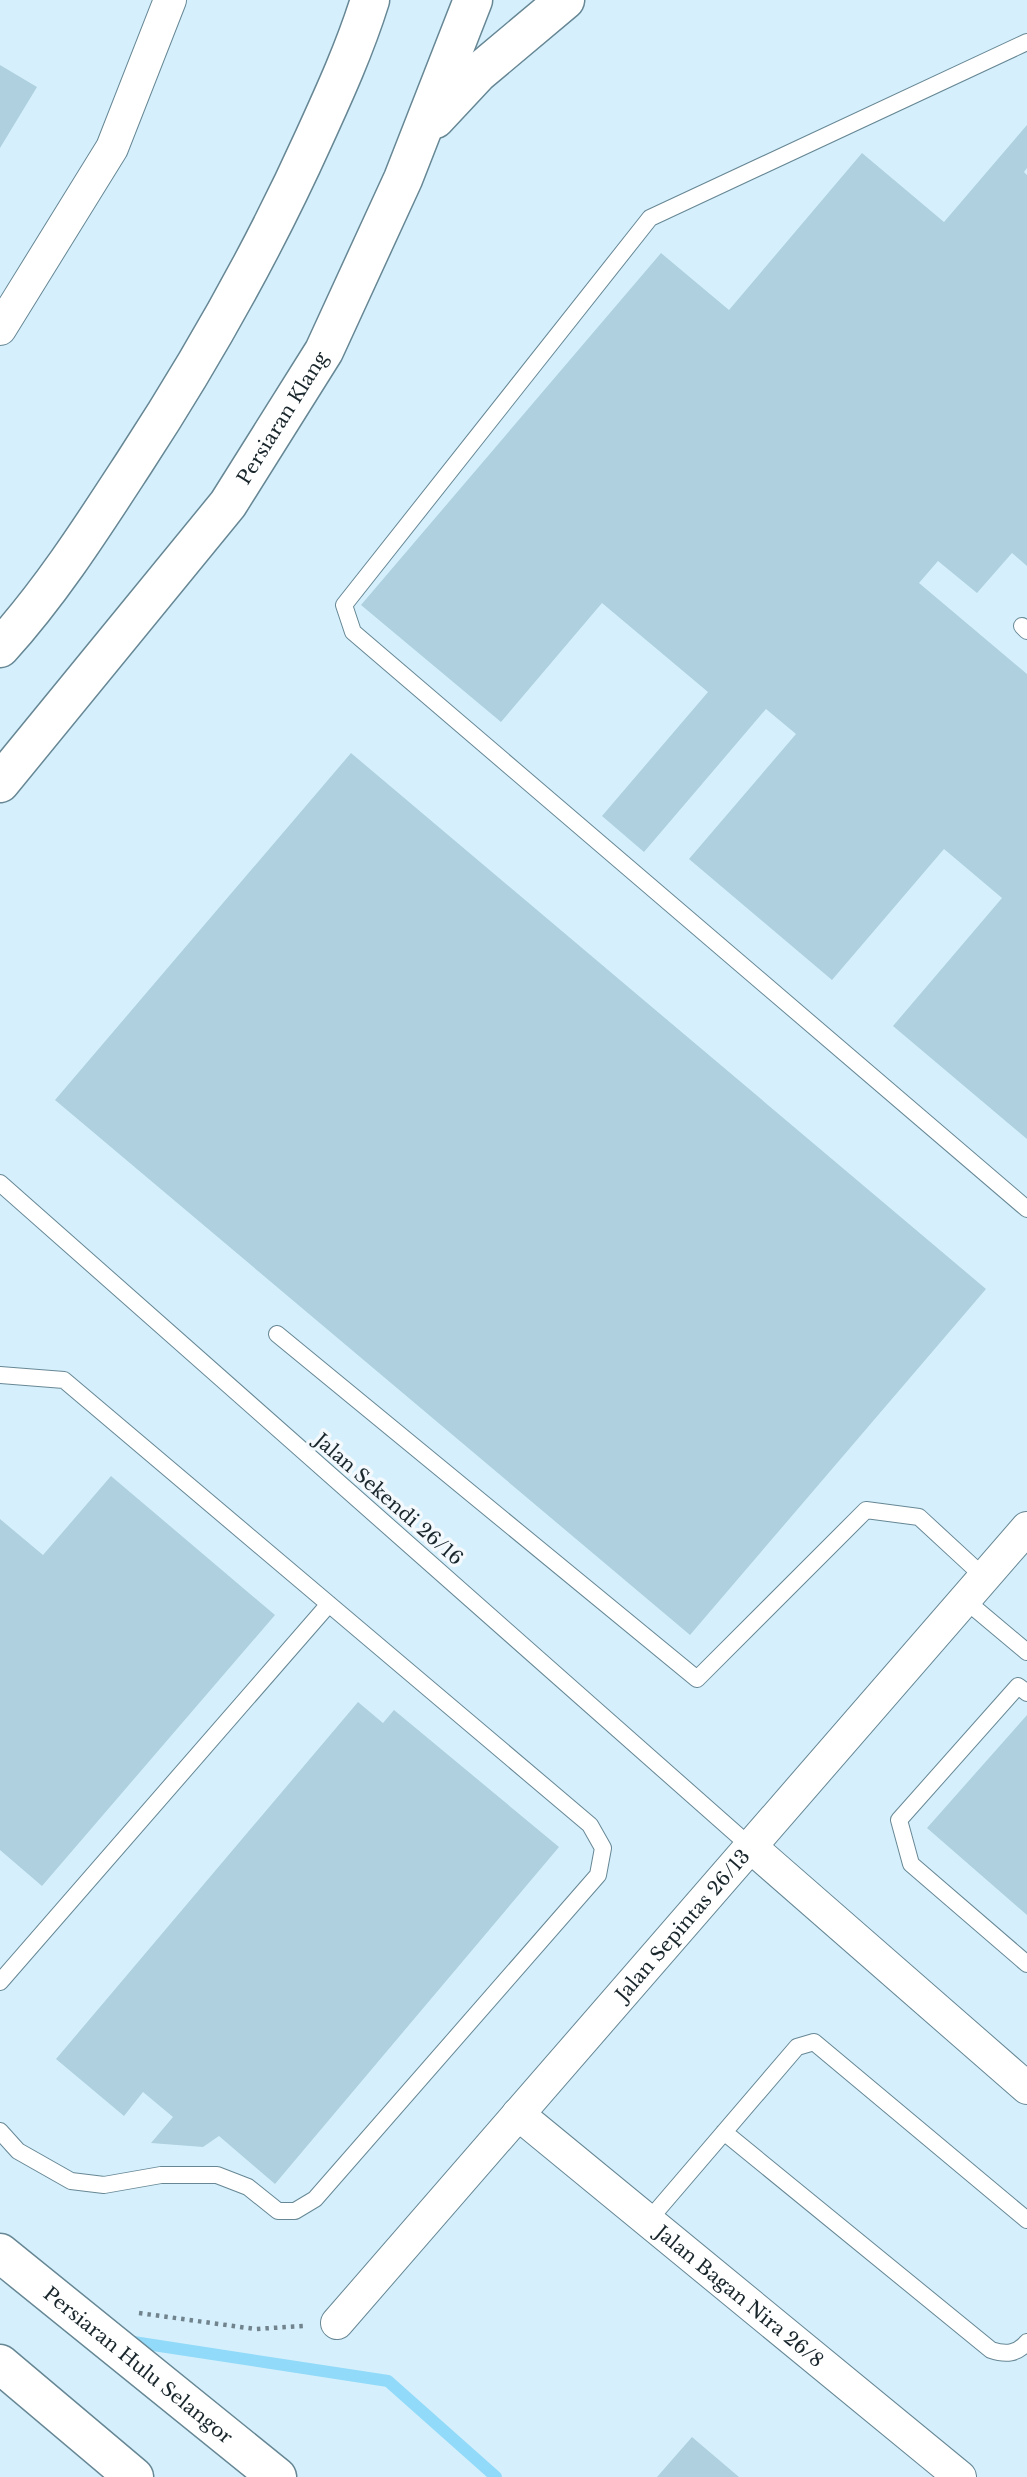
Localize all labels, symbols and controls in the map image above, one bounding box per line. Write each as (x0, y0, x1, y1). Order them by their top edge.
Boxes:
street label: Persiaran Klang (232, 347, 333, 489)
street label: Jalan Sekendi 26/16 (308, 1427, 467, 1570)
street label: Jalan Sepintas 26/13 (609, 1845, 755, 2008)
street label: Jalan Bagan Nira 26/8 (648, 2219, 828, 2372)
street label: Persiaran Hulu Selangor (39, 2282, 237, 2449)

